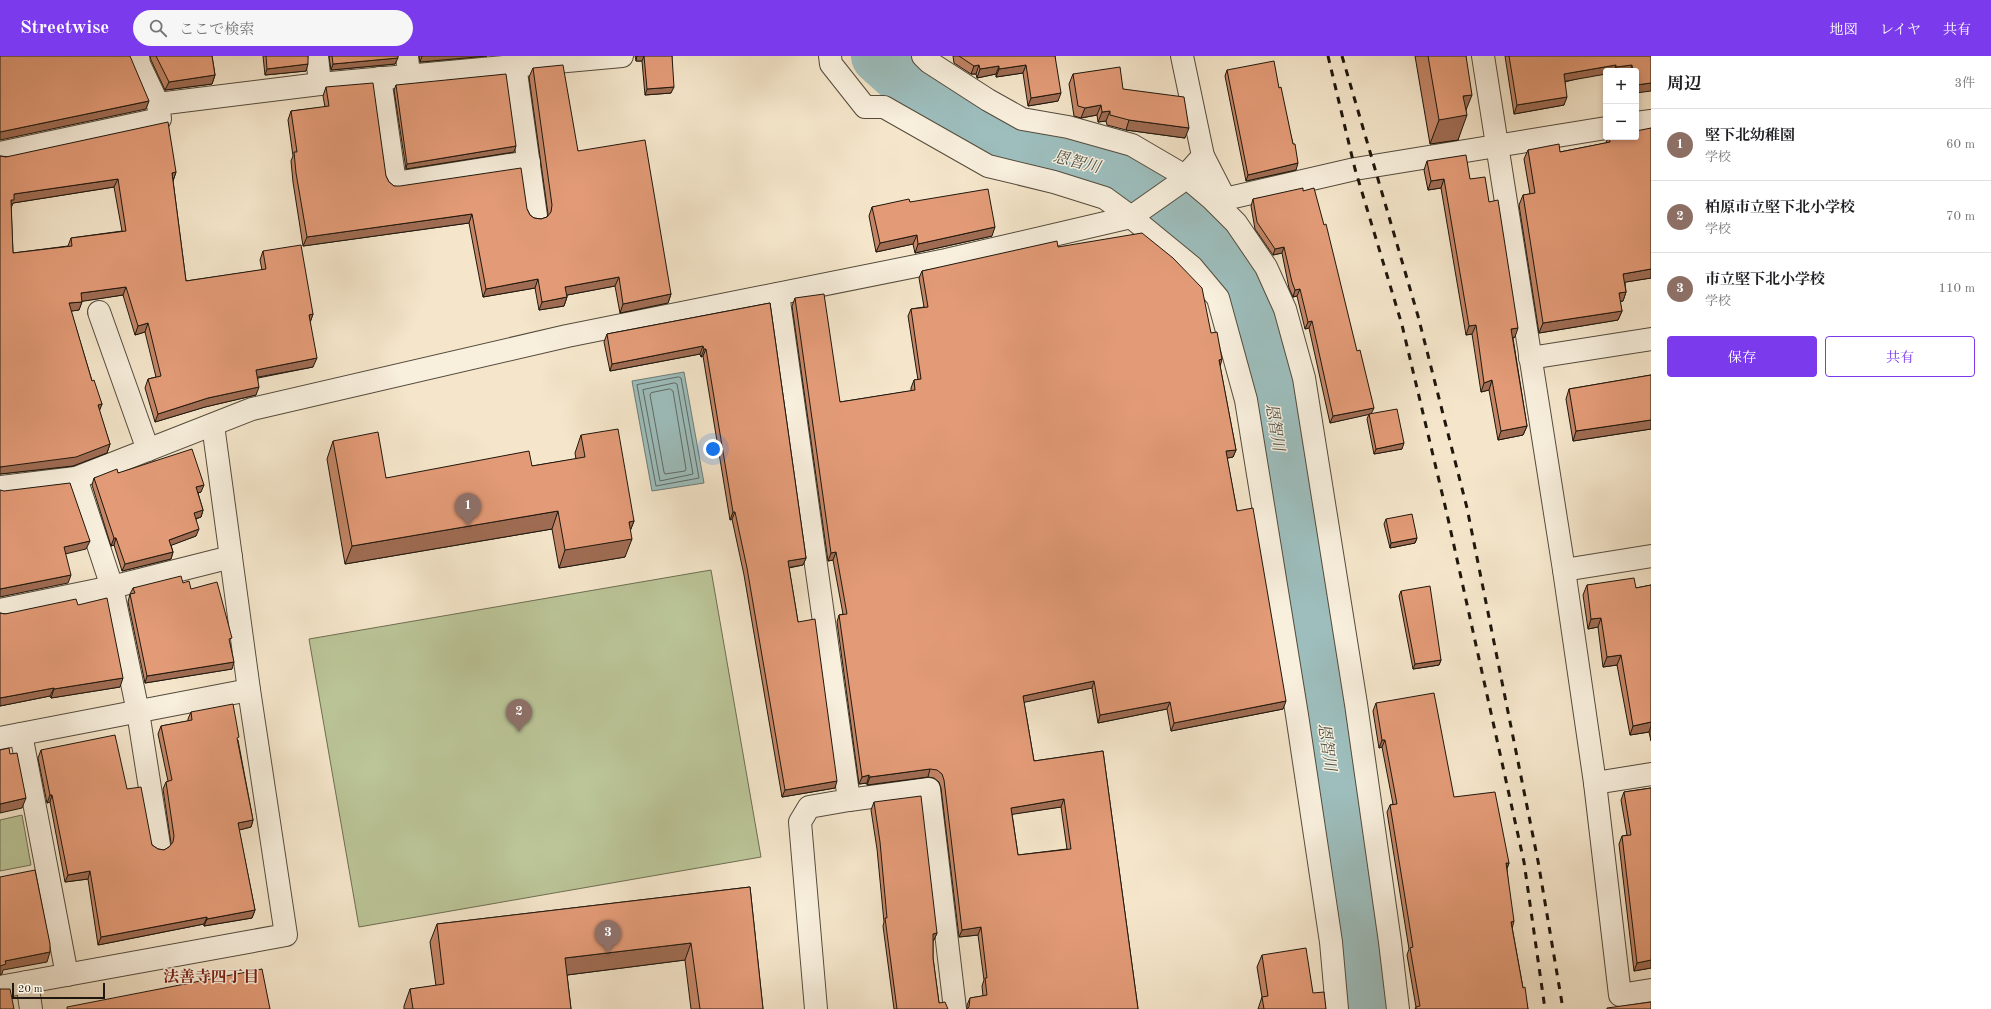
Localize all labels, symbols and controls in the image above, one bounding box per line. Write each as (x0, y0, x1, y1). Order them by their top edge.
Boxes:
search box (133, 10, 413, 46)
icon: search (147, 17, 169, 39)
text: Streetwise (20, 19, 109, 38)
text: ここで検索 (179, 23, 254, 38)
text: 地図 (1830, 23, 1858, 37)
text: レイヤ (1880, 23, 1921, 37)
text: 共有 (1943, 23, 1971, 37)
map controls (1603, 68, 1639, 140)
button: + (1603, 68, 1639, 104)
text: 周辺 (1667, 76, 1701, 93)
text: 3件 (1954, 77, 1975, 90)
button: − (1603, 104, 1639, 140)
text: 堅下北幼稚園 (1705, 129, 1795, 144)
text: 1 (1676, 138, 1684, 151)
text: 60 m (1946, 138, 1975, 151)
water label: 恩智川 (1051, 147, 1104, 177)
text: 学校 (1705, 151, 1731, 164)
text: 柏原市立堅下北小学校 (1705, 201, 1855, 216)
text: 2 (1676, 210, 1684, 223)
text: 70 m (1946, 210, 1975, 223)
text: 学校 (1705, 223, 1731, 236)
text: 市立堅下北小学校 (1705, 273, 1825, 288)
text: 3 (1676, 282, 1684, 295)
text: 110 m (1938, 282, 1975, 295)
text: 学校 (1705, 295, 1731, 308)
button: 保存 (1667, 336, 1817, 377)
button: 共有 (1825, 336, 1975, 377)
water label: 恩智川 (1262, 402, 1288, 454)
your location (703, 439, 723, 459)
pin: 1 (455, 493, 481, 526)
pin: 2 (506, 699, 532, 732)
water label: 恩智川 (1315, 722, 1340, 774)
pin: 3 (595, 920, 621, 953)
district label: 法善寺四丁目 (163, 968, 259, 986)
scale bar (12, 981, 105, 1000)
text: 20 m (18, 984, 43, 995)

